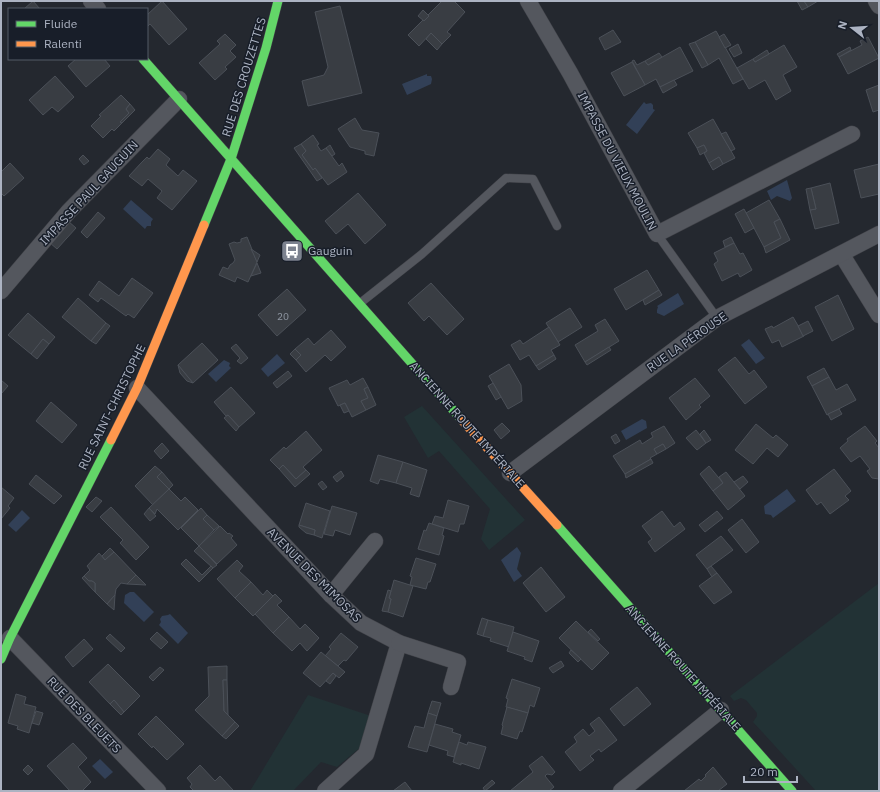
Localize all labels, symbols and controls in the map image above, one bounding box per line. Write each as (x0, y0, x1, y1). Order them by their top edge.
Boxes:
legend (8, 8, 148, 60)
north arrow (832, 8, 872, 48)
street label: RUE DES CROUZETTES (218, 15, 269, 138)
text: Fluide (44, 16, 78, 31)
text: N (835, 19, 850, 31)
text: Ralenti (44, 36, 82, 51)
street label: IMPASSE DU VIEUX MOULIN (574, 89, 660, 233)
street label: IMPASSE PAUL GAUGUIN (36, 137, 141, 248)
bus stop icon: Gauguin (279, 238, 305, 264)
place label: Gauguin (308, 243, 352, 258)
street label: RUE LA PÉROUSE (644, 308, 730, 375)
house number: 20 (277, 310, 289, 323)
street label: RUE SAINT-CHRISTOPHE (75, 342, 148, 472)
street label: ANCIENNE ROUTE IMPÉRIALE (407, 358, 528, 491)
street label: AVENUE DES MIMOSAS (264, 524, 365, 625)
street label: ANCIENNE ROUTE IMPÉRIALE (623, 601, 744, 734)
street label: RUE DES BLEUETS (44, 673, 125, 756)
scale bar (744, 758, 797, 784)
text: 20 m (750, 764, 778, 779)

